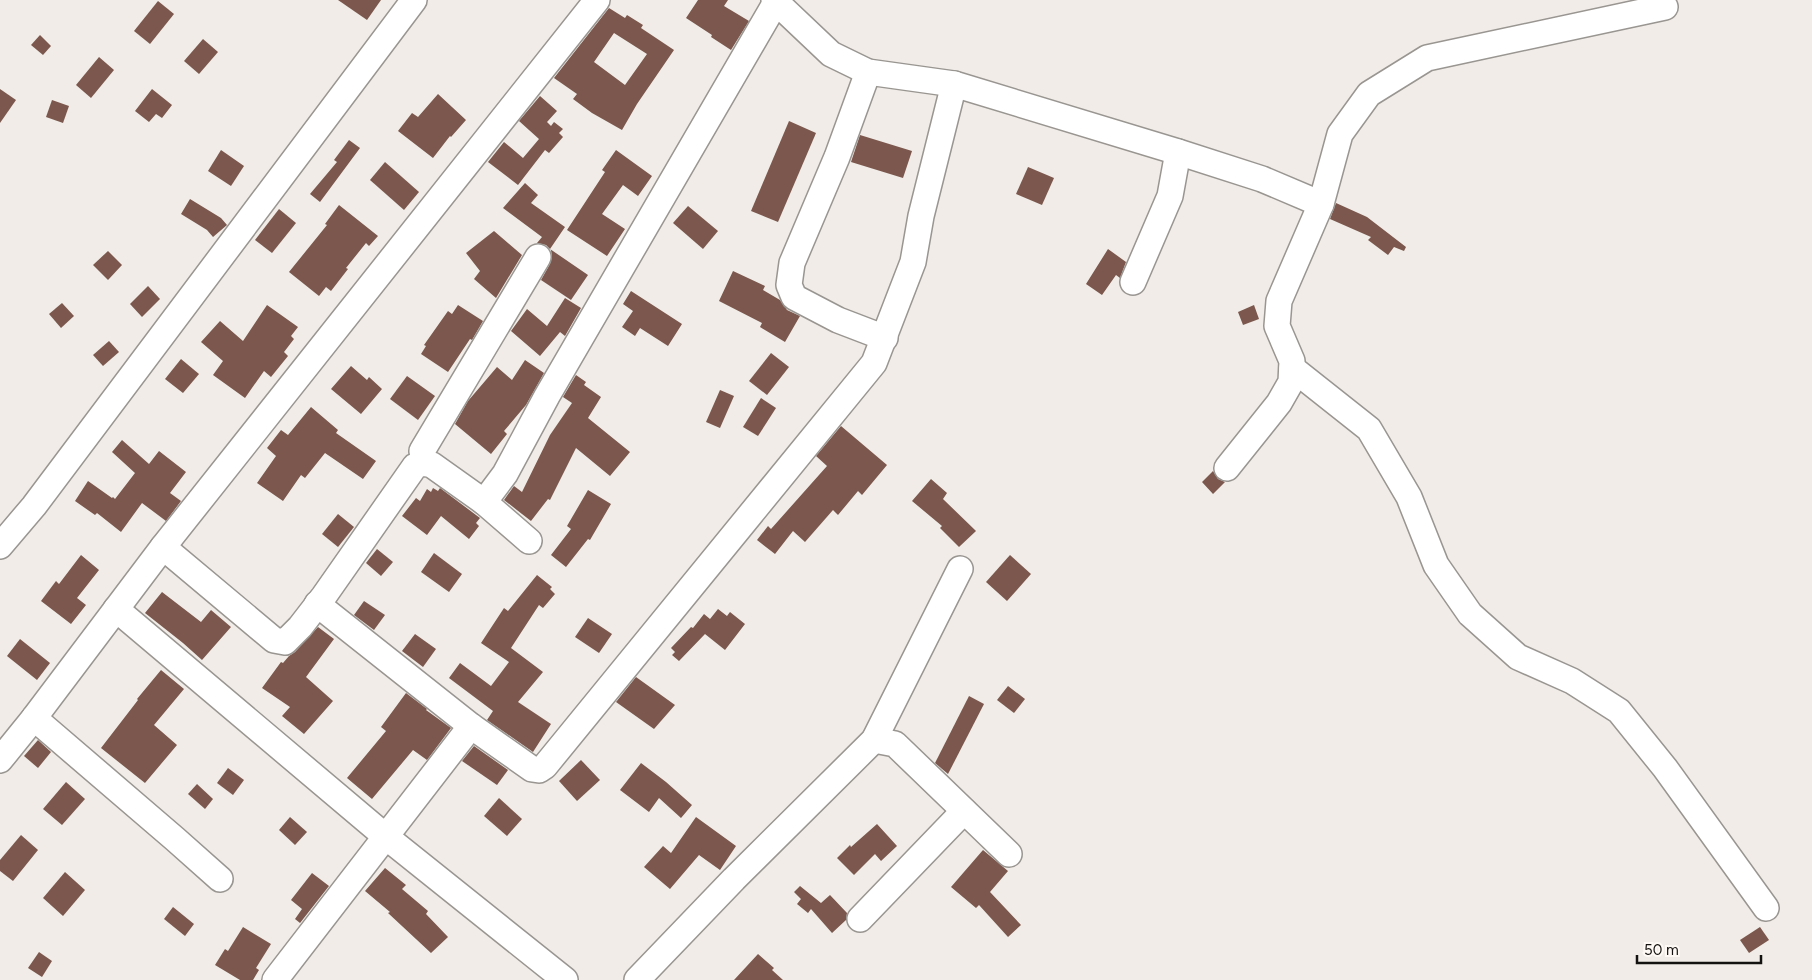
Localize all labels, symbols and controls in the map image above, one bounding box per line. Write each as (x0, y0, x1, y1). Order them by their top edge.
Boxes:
scale bar (1637, 932, 1761, 964)
text: 50 m (1644, 941, 1679, 959)

